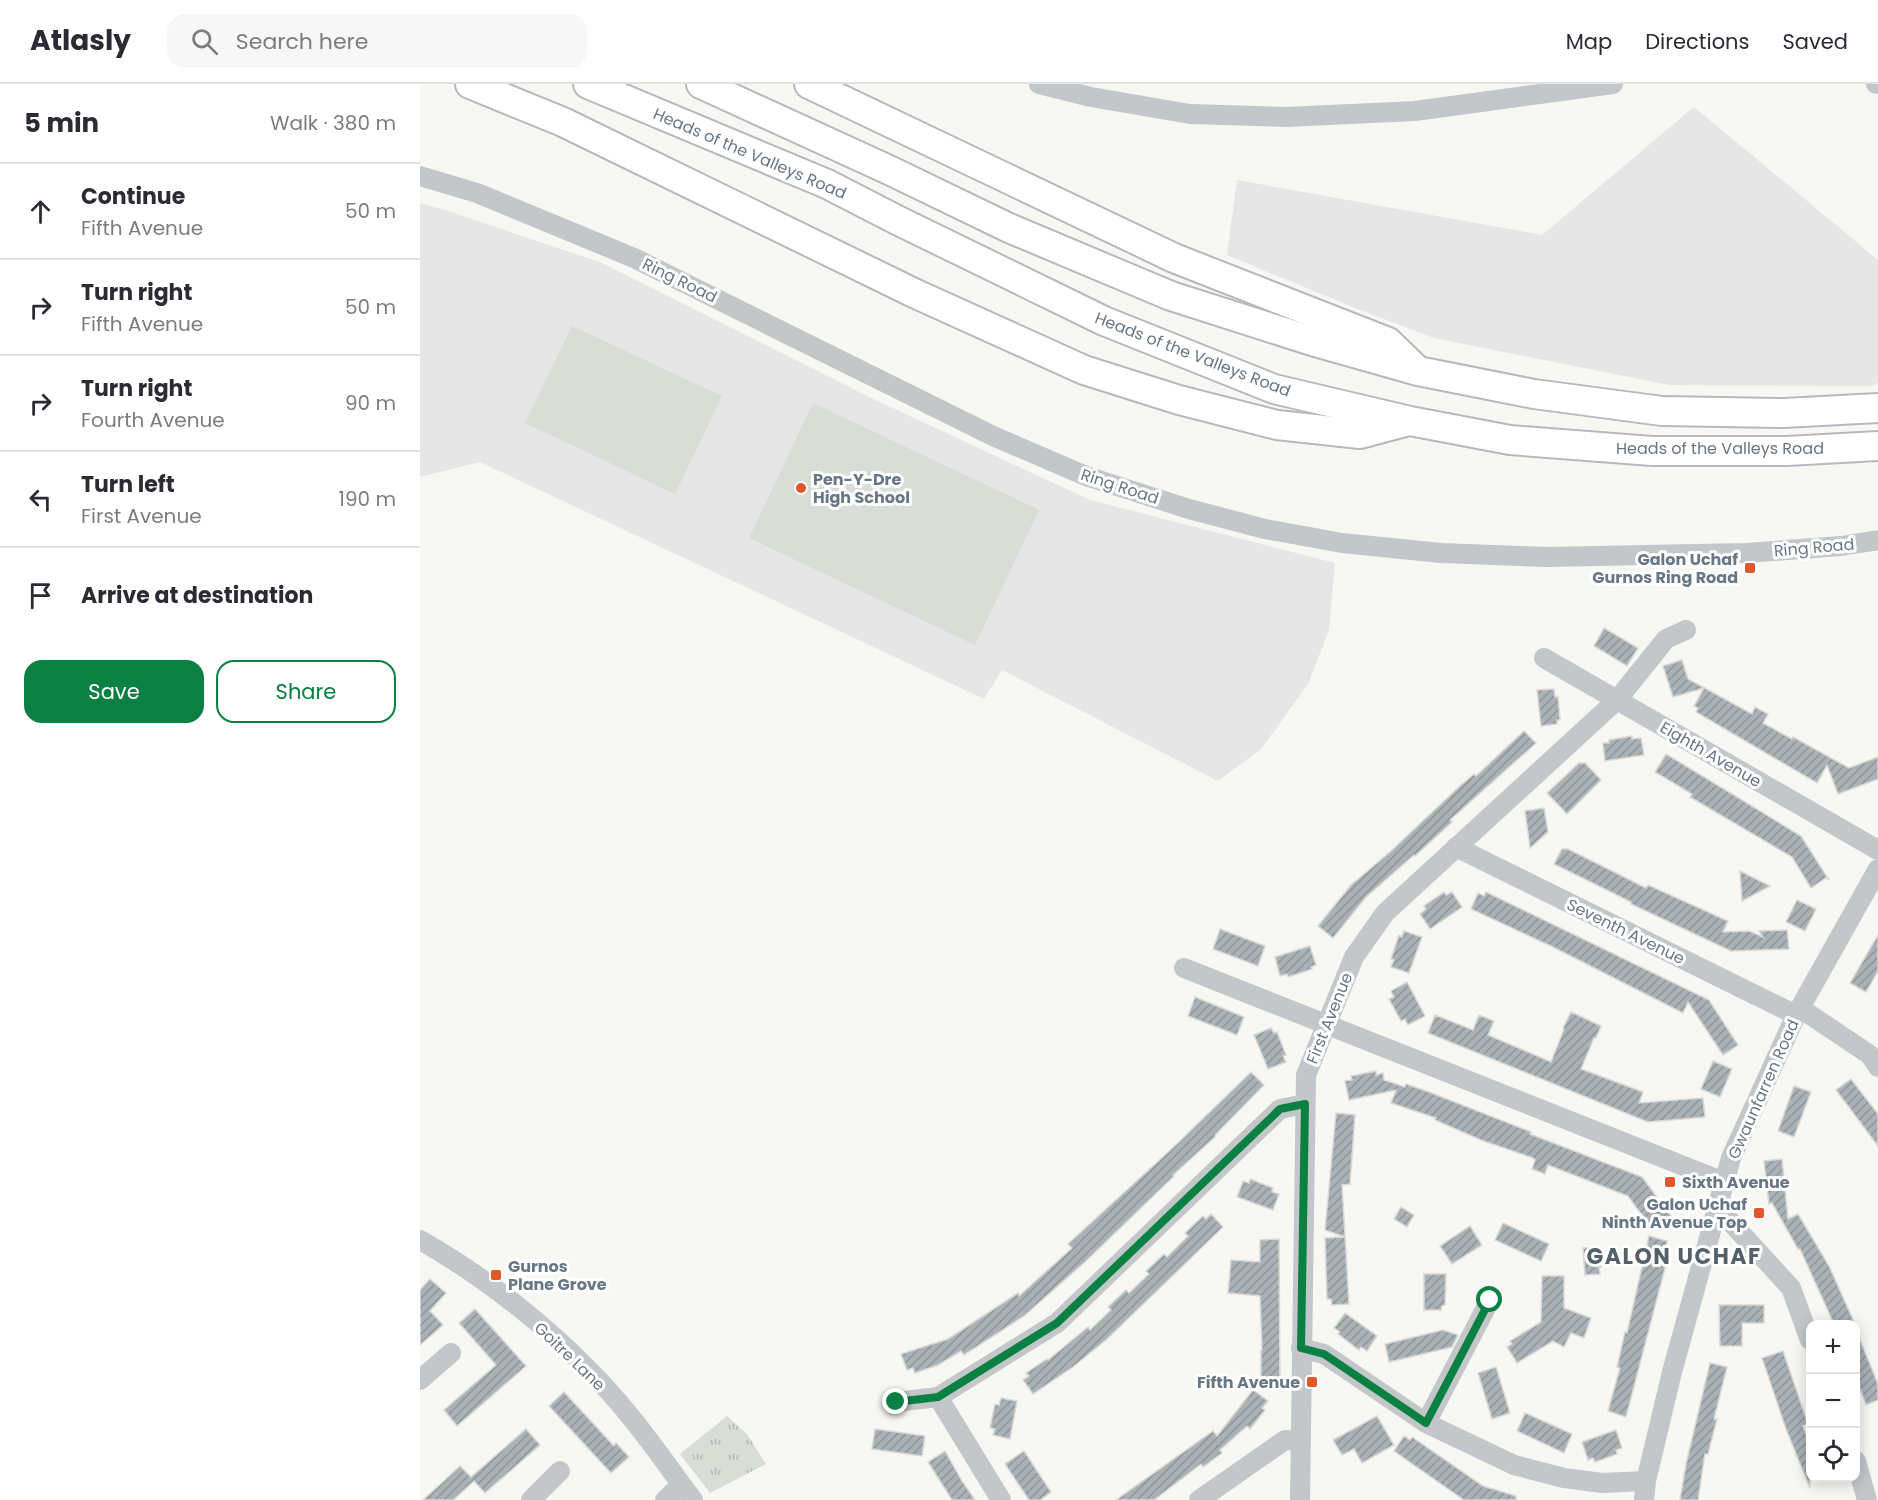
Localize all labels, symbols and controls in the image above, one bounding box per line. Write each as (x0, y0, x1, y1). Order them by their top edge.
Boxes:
search box (167, 14, 587, 68)
text: Atlasly (30, 21, 131, 60)
icon: search (188, 25, 221, 58)
text: Search here (236, 26, 368, 57)
text: Map (1566, 27, 1612, 56)
text: Directions (1645, 27, 1749, 56)
text: Saved (1782, 27, 1848, 56)
street label: Heads of the Valleys Road (650, 102, 850, 205)
text: 5 min (24, 105, 99, 141)
text: Walk · 380 m (270, 109, 396, 137)
text: Continue (81, 181, 185, 212)
icon: ahead (24, 195, 57, 228)
text: 50 m (345, 197, 396, 225)
text: Fifth Avenue (81, 214, 203, 242)
street label: Ring Road (639, 252, 721, 308)
text: Turn right (81, 277, 192, 308)
icon: right (24, 291, 57, 324)
text: 50 m (345, 293, 396, 321)
street label: Heads of the Valleys Road (1092, 306, 1294, 402)
text: Fifth Avenue (81, 310, 203, 338)
text: Turn right (81, 373, 192, 404)
icon: right (24, 387, 57, 420)
text: 90 m (345, 389, 396, 417)
text: Fourth Avenue (81, 406, 225, 434)
street label: Heads of the Valleys Road (1616, 437, 1824, 460)
street label: Ring Road (1078, 463, 1162, 510)
place label: Pen-Y-Dre High School (813, 468, 910, 509)
text: Turn left (81, 469, 175, 500)
marker: Pen-Y-Dre High School (794, 481, 808, 495)
icon: left (24, 483, 57, 516)
text: 190 m (339, 485, 396, 513)
text: First Avenue (81, 502, 202, 530)
street label: Ring Road (1773, 533, 1855, 562)
place label: Galon Uchaf Gurnos Ring Road (1592, 548, 1738, 589)
marker: Galon Uchaf Gurnos Ring Road (1743, 561, 1757, 575)
icon: arrive (24, 579, 57, 612)
text: Arrive at destination (81, 580, 313, 611)
button: Save (24, 660, 204, 723)
button: Share (216, 660, 396, 723)
street label: Eighth Avenue (1656, 716, 1766, 793)
street label: Seventh Avenue (1563, 893, 1689, 970)
street label: First Avenue (1301, 969, 1358, 1067)
street label: Gwaunfarren Road (1722, 1016, 1805, 1163)
place label: Sixth Avenue (1682, 1171, 1790, 1194)
marker: Sixth Avenue (1663, 1175, 1677, 1189)
place label: Galon Uchaf Ninth Avenue Top (1602, 1193, 1747, 1234)
marker: Galon Uchaf Ninth Avenue Top (1752, 1206, 1766, 1220)
district label: GALON UCHAF (1586, 1241, 1762, 1272)
place label: Gurnos Plane Grove (508, 1255, 607, 1296)
marker: Gurnos Plane Grove (489, 1268, 503, 1282)
route start (1476, 1286, 1502, 1312)
street label: Goitre Lane (529, 1317, 610, 1396)
map controls (1806, 1320, 1860, 1482)
button: + (1806, 1320, 1860, 1374)
place label: Fifth Avenue (1197, 1371, 1300, 1394)
button: − (1806, 1374, 1860, 1428)
marker: Fifth Avenue (1305, 1375, 1319, 1389)
route end (882, 1388, 908, 1414)
button: locate (1806, 1428, 1860, 1482)

